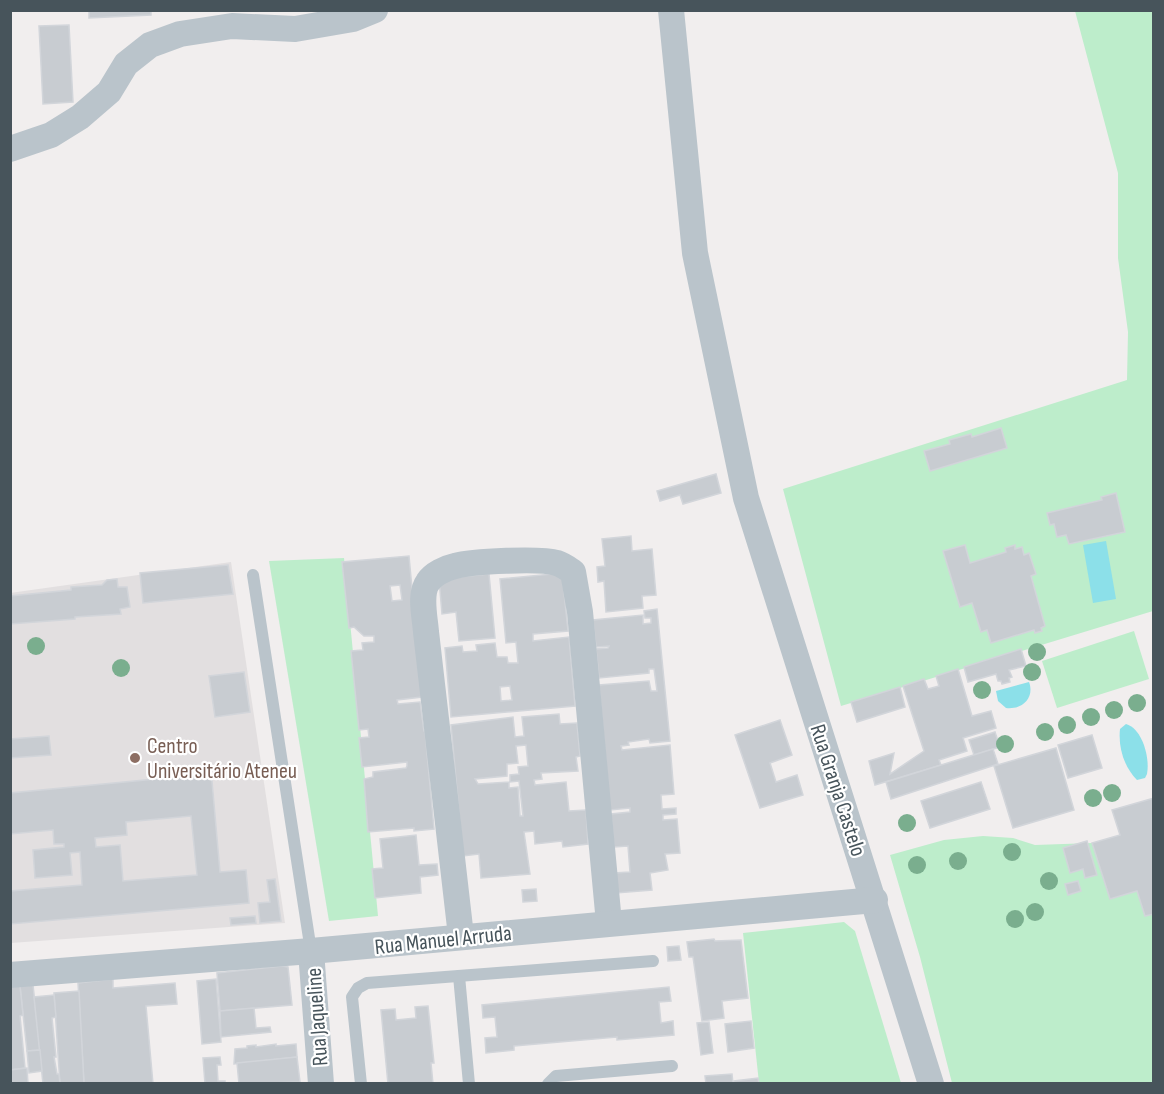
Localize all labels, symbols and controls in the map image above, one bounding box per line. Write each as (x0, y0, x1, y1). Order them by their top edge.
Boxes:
street label: Rua Granja Castelo (804, 721, 872, 860)
place label: Centro Universitário Ateneu (147, 733, 297, 785)
marker: Centro Universitário Ateneu (128, 751, 142, 765)
street label: Rua Manuel Arruda (374, 920, 513, 961)
street label: Rua Jaqueline (301, 967, 334, 1067)

